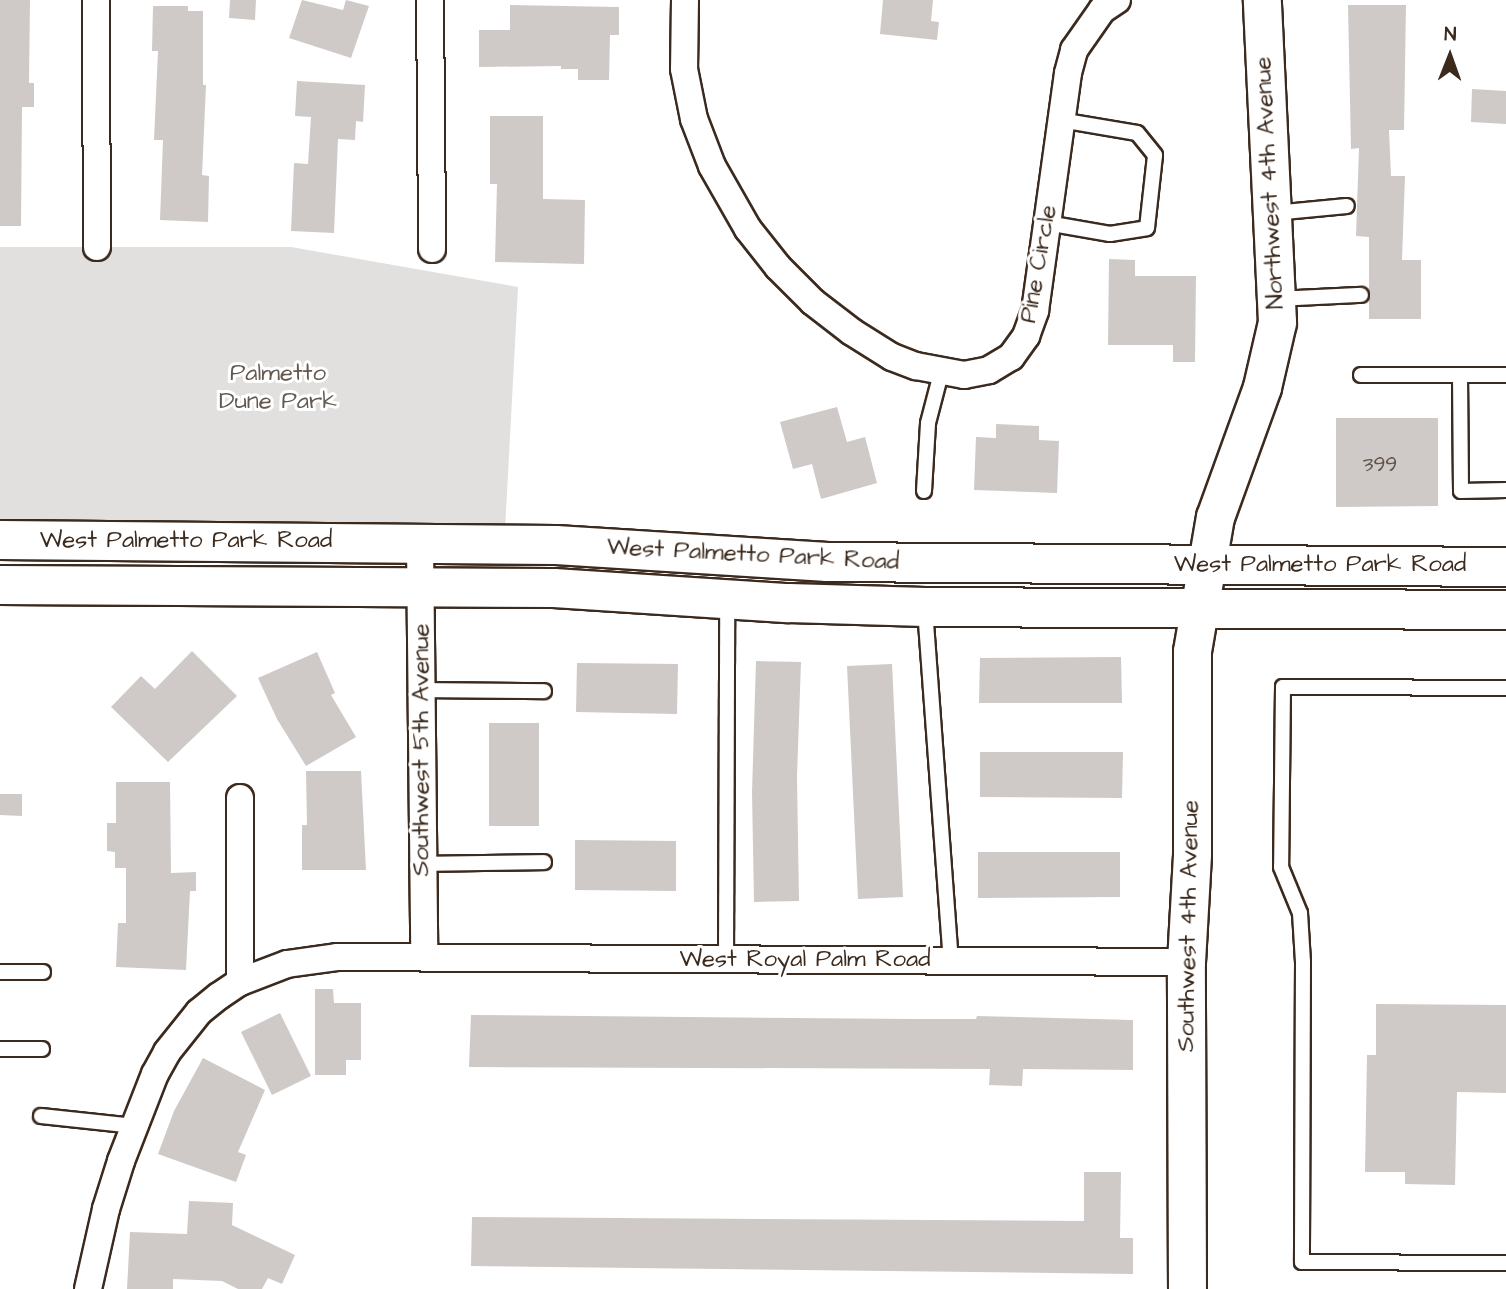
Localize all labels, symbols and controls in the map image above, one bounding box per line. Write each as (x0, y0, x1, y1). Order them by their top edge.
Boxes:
north arrow (1415, 21, 1485, 91)
text: N (1444, 21, 1457, 48)
street label: Northwest 4th Avenue (1249, 56, 1291, 310)
street label: Pine Circle (1014, 203, 1064, 325)
park label: Palmetto Dune Park (219, 360, 337, 416)
house number: 399 (1363, 452, 1397, 478)
street label: West Palmetto Park Road (40, 527, 332, 555)
street label: West Palmetto Park Road (606, 533, 900, 577)
street label: West Palmetto Park Road (1174, 551, 1466, 579)
street label: Southwest 5th Avenue (408, 624, 436, 876)
street label: Southwest 4th Avenue (1172, 800, 1206, 1052)
street label: West Royal Palm Road (680, 946, 930, 974)

